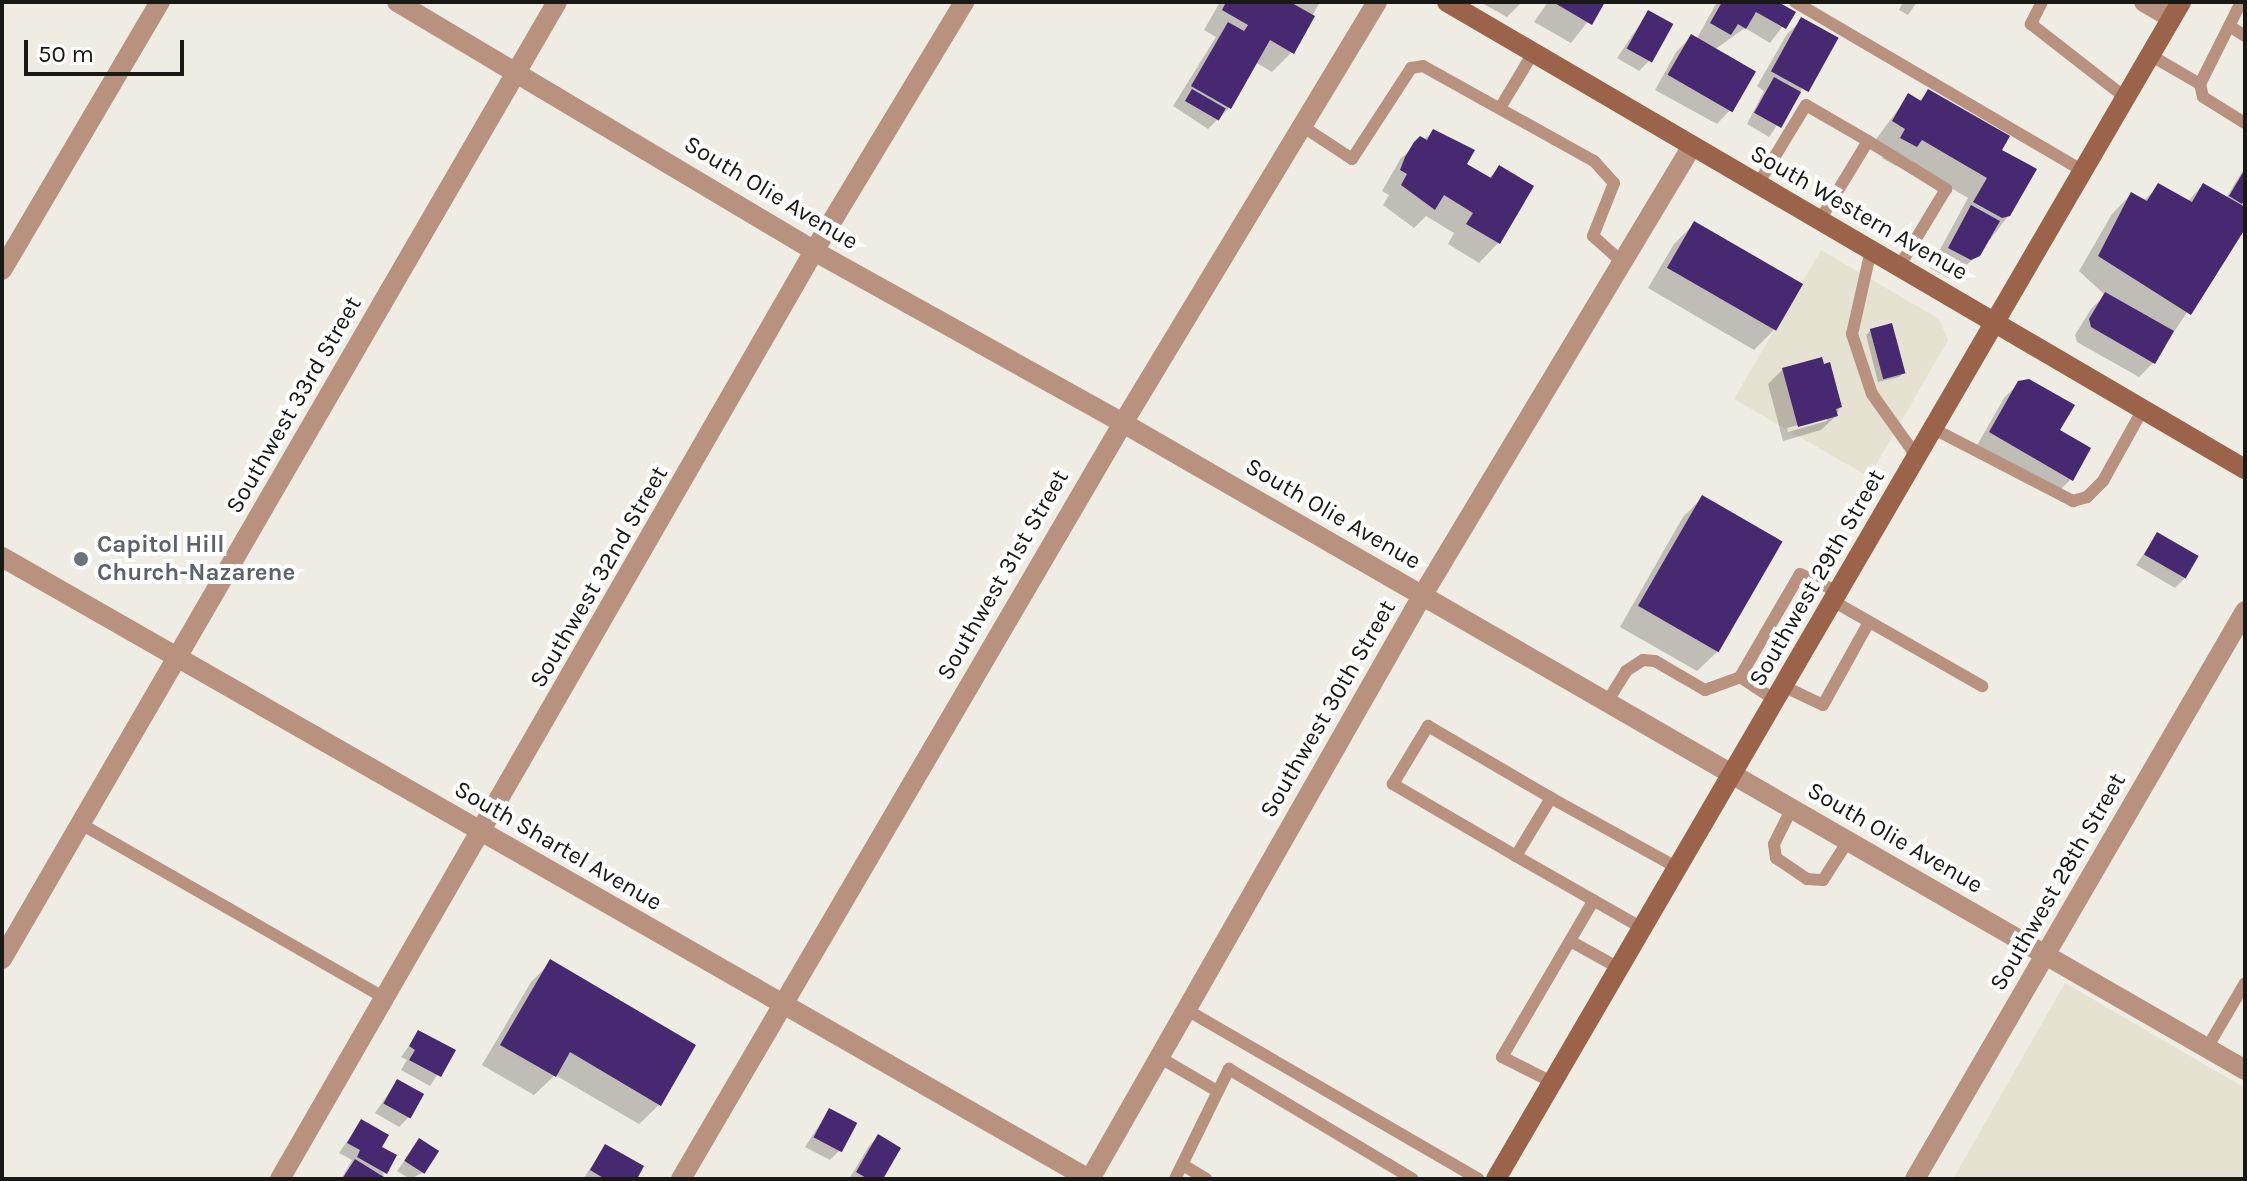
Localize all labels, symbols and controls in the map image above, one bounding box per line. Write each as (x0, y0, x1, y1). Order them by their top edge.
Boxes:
scale bar (28, 24, 188, 74)
text: 50 m (38, 40, 94, 68)
street label: South Olie Avenue (679, 130, 863, 256)
street label: South Western Avenue (1745, 139, 1973, 287)
street label: Southwest 33rd Street (220, 291, 368, 519)
street label: South Olie Avenue (1240, 452, 1426, 576)
street label: Southwest 32nd Street (524, 461, 674, 693)
street label: Southwest 29th Street (1743, 464, 1891, 692)
street label: Southwest 31st Street (931, 465, 1075, 685)
place label: Capitol Hill Church-Nazarene (97, 531, 295, 587)
marker: Capitol Hill Church-Nazarene (72, 550, 90, 568)
street label: Southwest 30th Street (1254, 595, 1402, 823)
street label: Southwest 28th Street (1984, 768, 2132, 996)
street label: South Shartel Avenue (449, 775, 667, 917)
street label: South Olie Avenue (1802, 776, 1988, 900)

